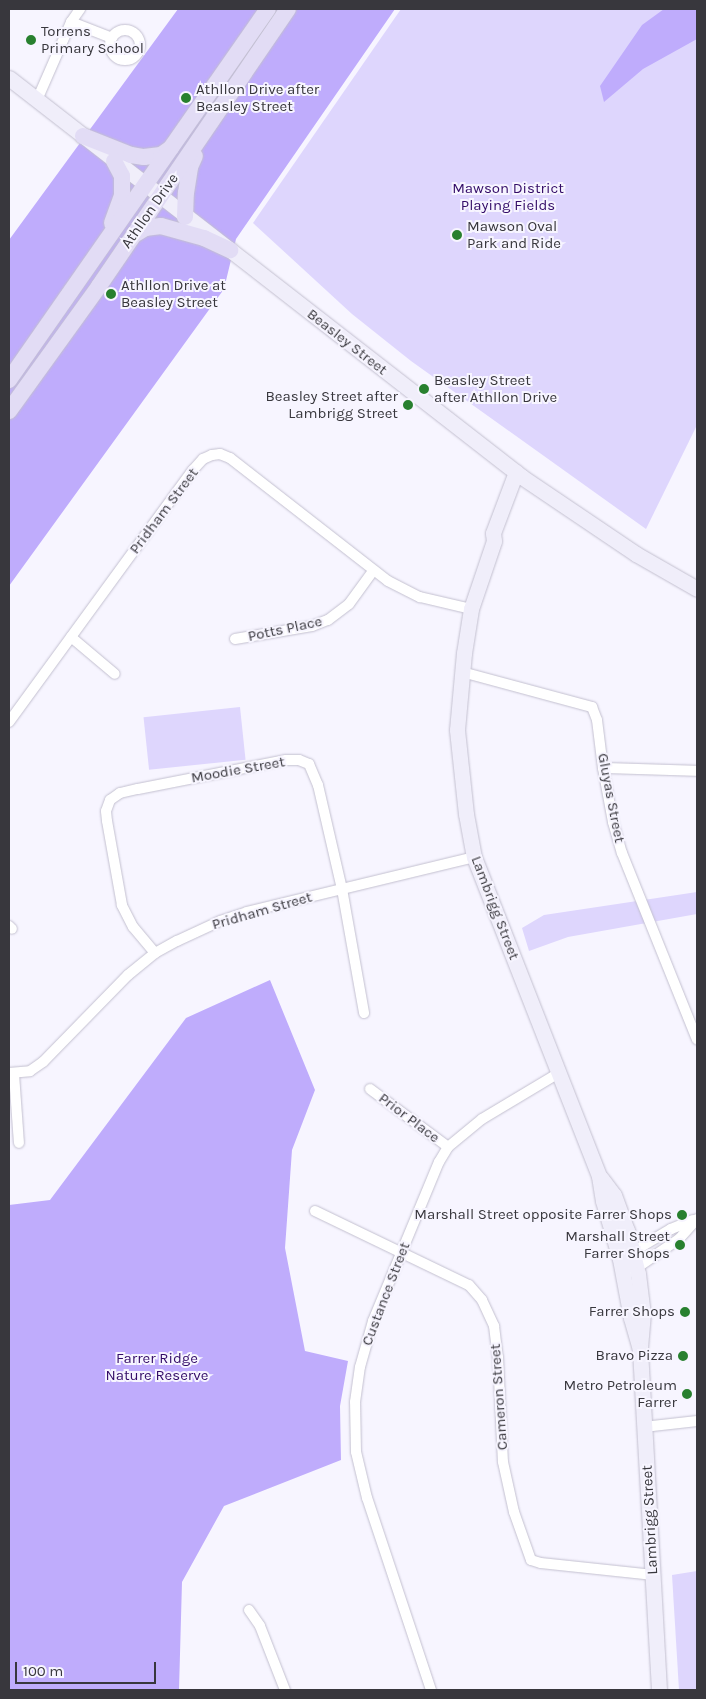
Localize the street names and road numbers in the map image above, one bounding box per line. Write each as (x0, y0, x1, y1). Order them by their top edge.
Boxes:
street label: Athllon Drive (118, 170, 182, 252)
street label: Beasley Street (303, 305, 391, 379)
street label: Pridham Street (126, 464, 202, 558)
street label: Potts Place (246, 612, 324, 646)
street label: Gluyas Street (594, 752, 628, 844)
street label: Moodie Street (190, 753, 286, 787)
street label: Lambrigg Street (467, 854, 523, 962)
street label: Pridham Street (210, 888, 314, 934)
street label: Prior Place (375, 1089, 443, 1147)
street label: Custance Street (358, 1240, 414, 1348)
street label: Cameron Street (486, 1343, 512, 1451)
street label: Lambrigg Street (638, 1465, 662, 1575)

